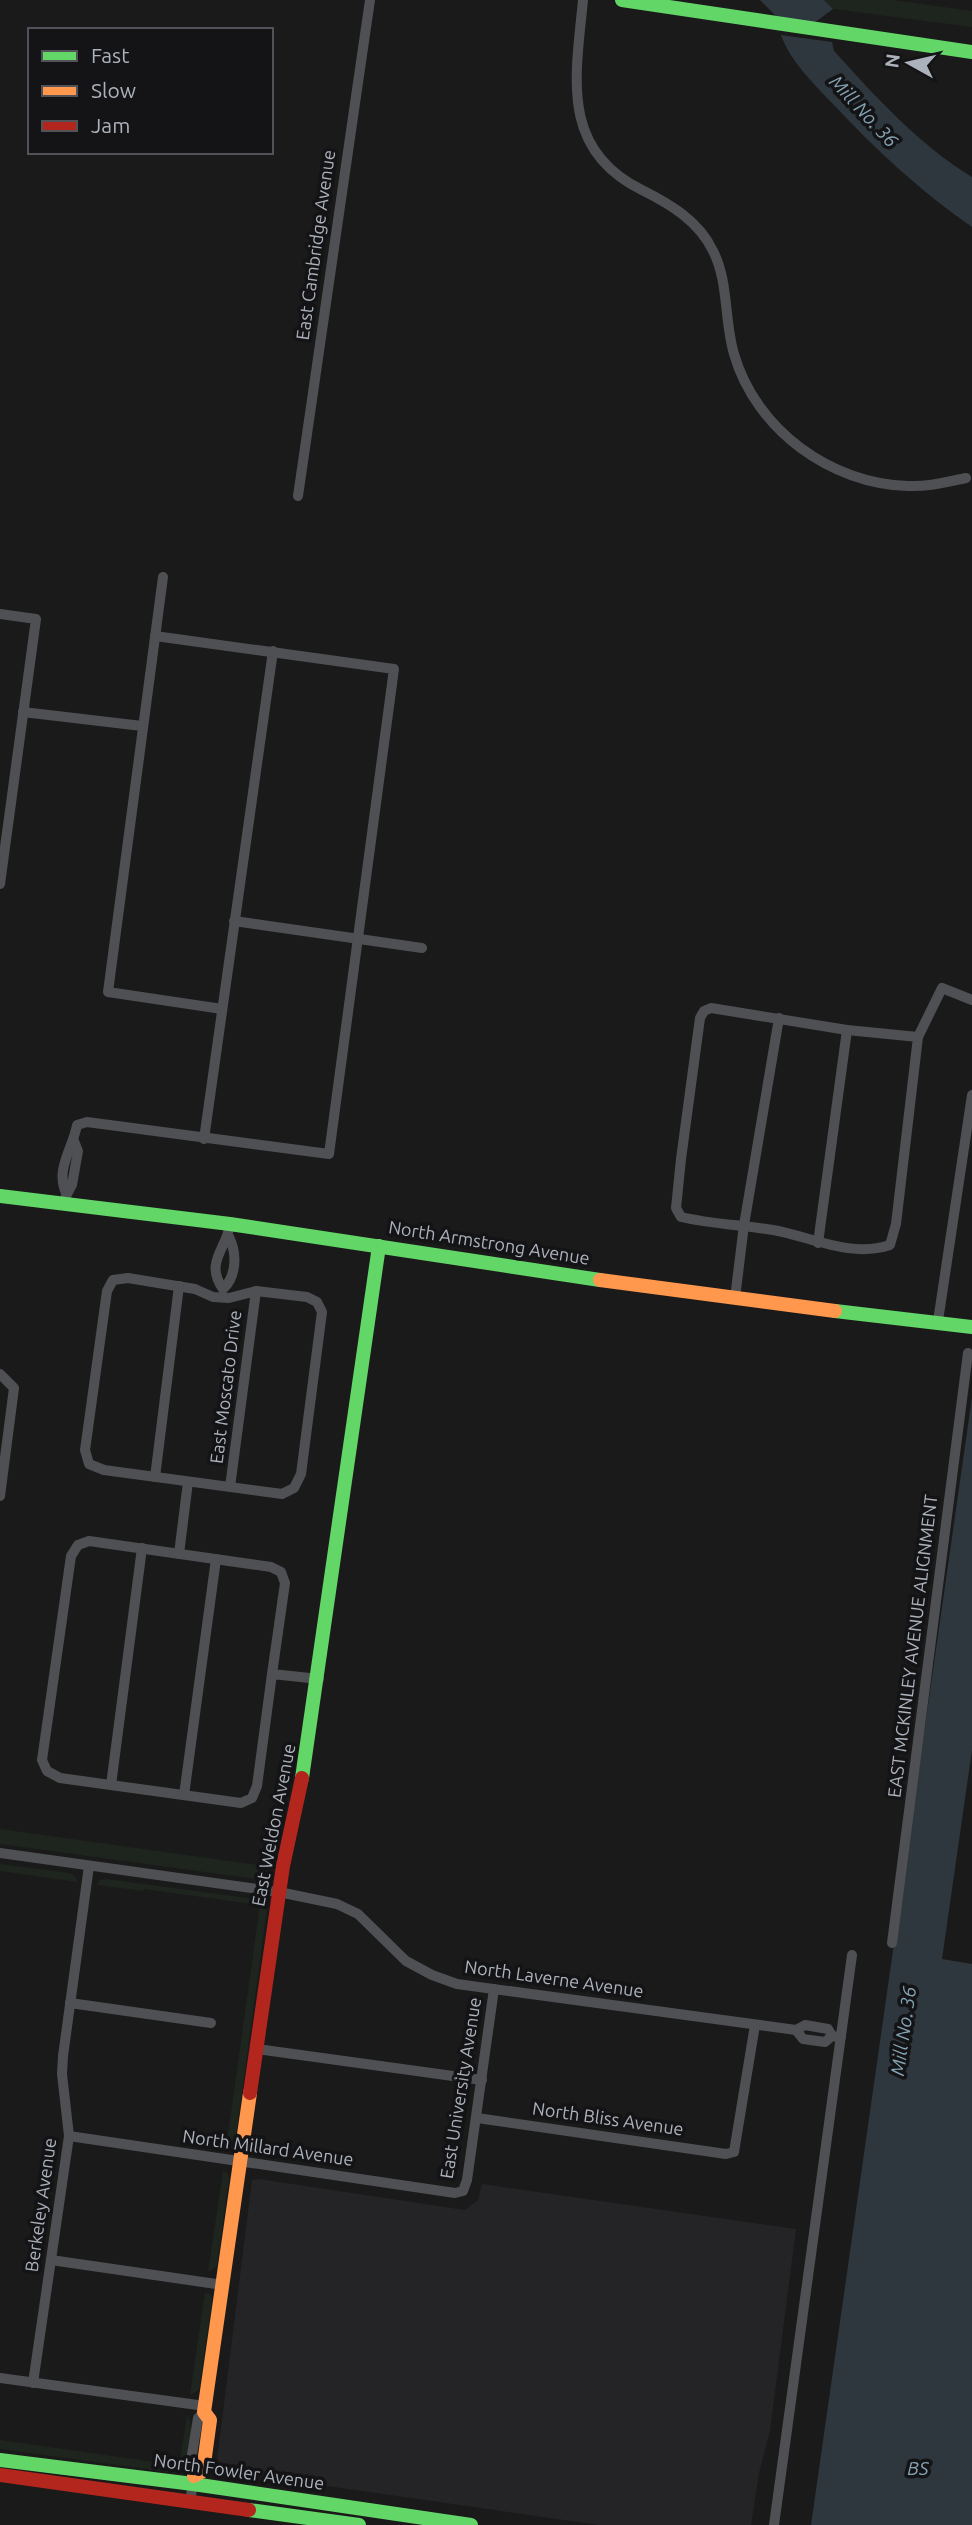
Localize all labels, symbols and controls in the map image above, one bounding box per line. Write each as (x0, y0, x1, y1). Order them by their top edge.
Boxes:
legend (28, 28, 273, 154)
north arrow (874, 28, 944, 98)
text: Fast (91, 43, 129, 67)
text: N (880, 52, 904, 69)
water label: Mill No. 36 (825, 71, 903, 152)
text: Slow (91, 78, 136, 102)
text: Jam (91, 113, 130, 137)
street label: East Cambridge Avenue (292, 149, 338, 341)
street label: North Armstrong Avenue (387, 1216, 591, 1268)
street label: East Moscato Drive (206, 1309, 244, 1465)
street label: EAST MCKINLEY AVENUE ALIGNMENT (883, 1493, 941, 1799)
street label: East Weldon Avenue (247, 1742, 299, 1908)
street label: North Laverne Avenue (463, 1956, 645, 2000)
water label: Mill No. 36 (886, 1985, 920, 2077)
street label: East University Avenue (436, 1996, 484, 2180)
street label: North Bliss Avenue (531, 2097, 685, 2139)
street label: North Millard Avenue (181, 2125, 355, 2169)
street label: Berkeley Avenue (21, 2137, 59, 2273)
street label: North Fowler Avenue (153, 2449, 326, 2493)
water label: BS (907, 2457, 930, 2479)

